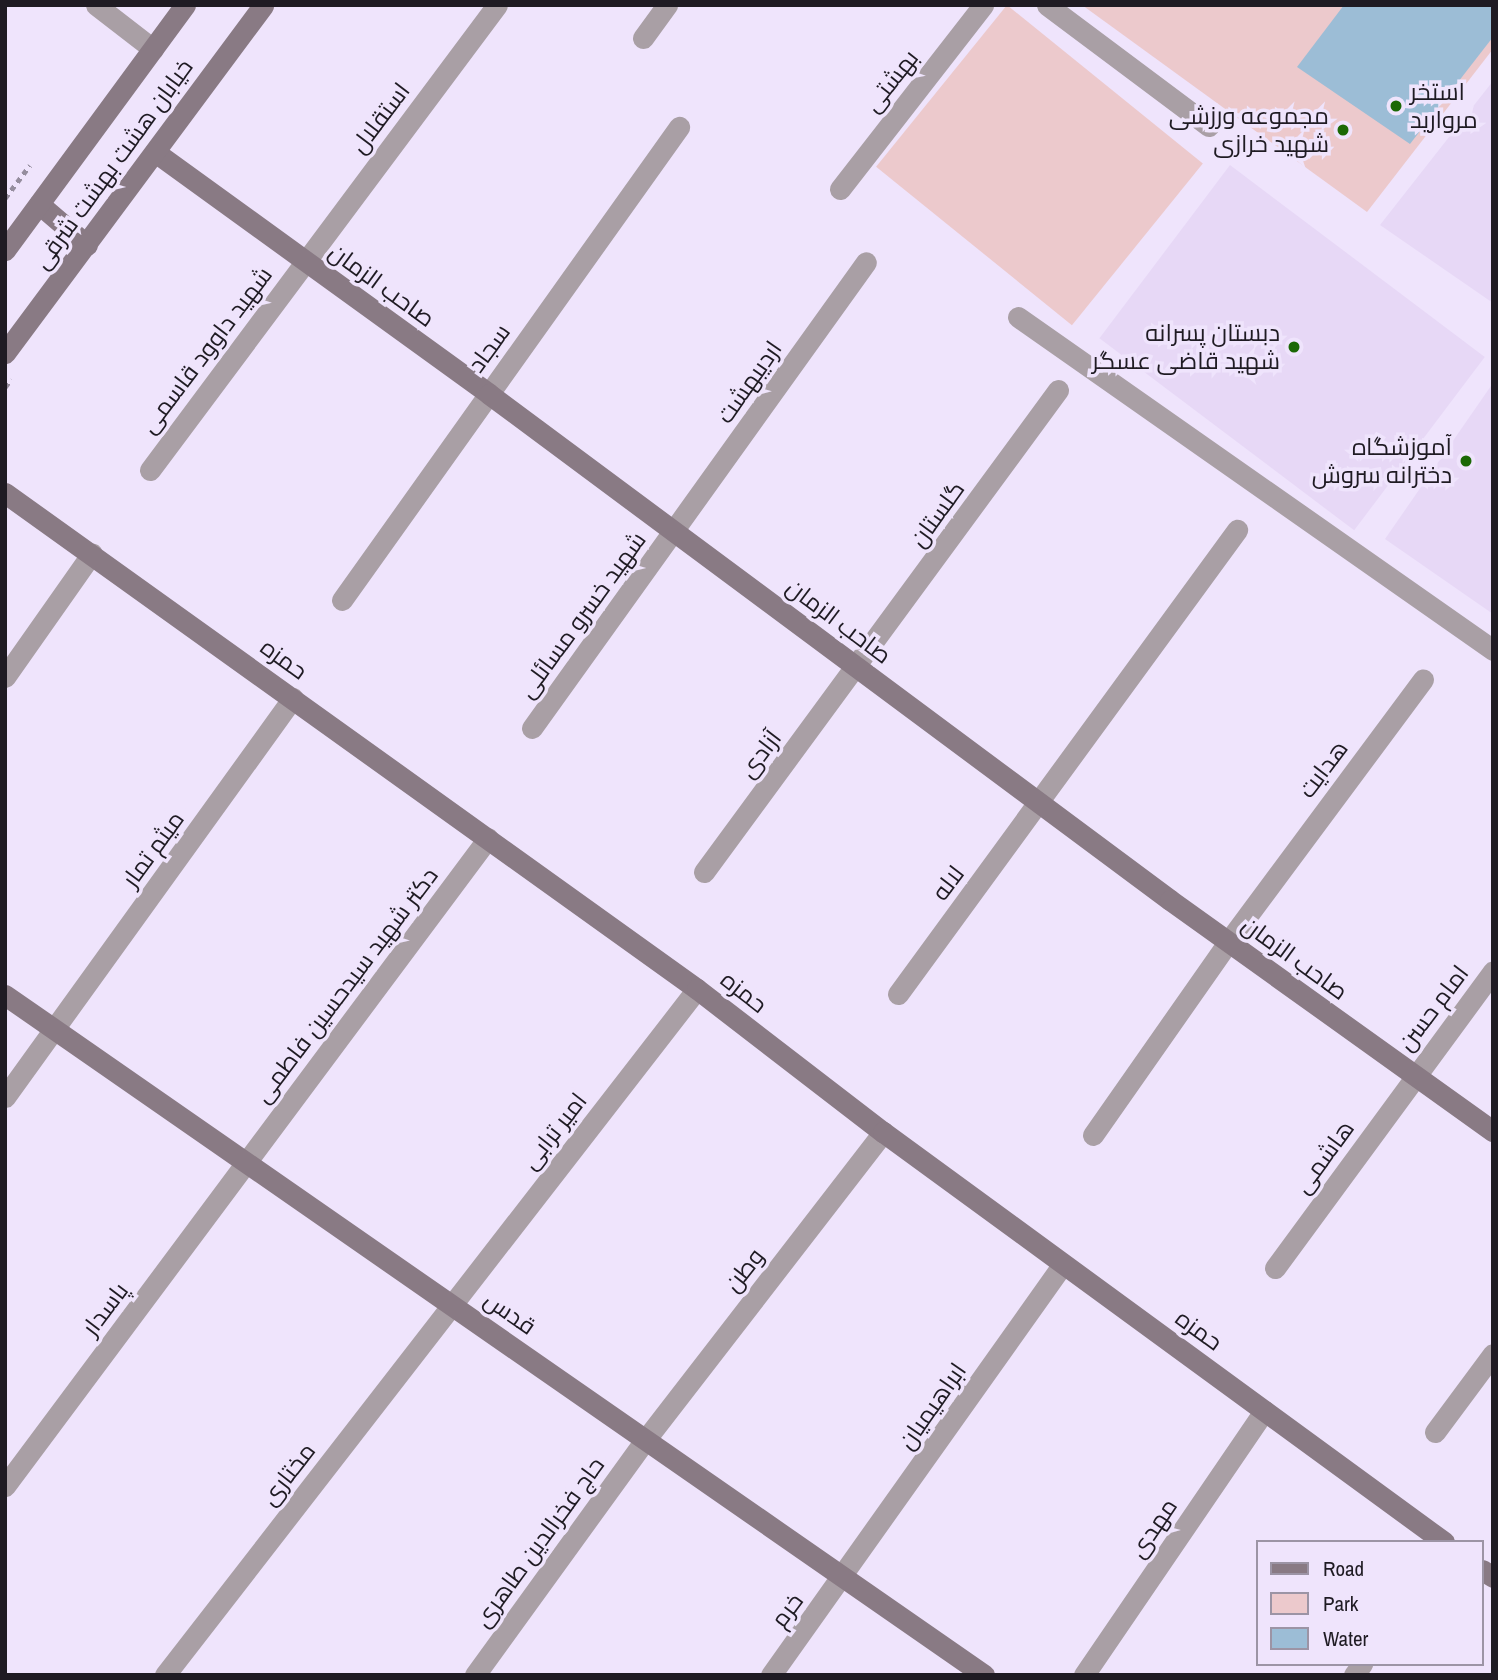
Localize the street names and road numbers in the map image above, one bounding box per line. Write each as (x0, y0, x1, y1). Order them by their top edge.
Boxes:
street label: بهشتی (858, 44, 924, 118)
street label: خیابان هشت بهشت شرقی (27, 53, 199, 275)
street label: استقلال (344, 77, 416, 159)
street label: صاحب الزمان (323, 237, 441, 333)
street label: شهید داوود قاسمی (134, 261, 278, 439)
street label: سجاد (462, 318, 516, 378)
street label: اردیبهشت (710, 335, 788, 429)
street label: گلستان (904, 475, 970, 553)
street label: شهید خسرو مسائلی (512, 526, 652, 704)
street label: صاحب الزمان (781, 572, 897, 670)
street label: حمزه (255, 632, 313, 686)
street label: آزادی (733, 724, 787, 784)
street label: هدایت (1292, 735, 1354, 803)
street label: میثم تمار (116, 805, 190, 893)
street label: لاله (926, 860, 970, 906)
street label: دکتر شهید سیدحسین فاطمی (248, 862, 444, 1108)
street label: صاحب الزمان (1236, 910, 1354, 1006)
street label: امام حسن (1391, 960, 1475, 1056)
street label: حمزه (715, 965, 773, 1019)
street label: امیر ترابی (515, 1087, 593, 1175)
street label: هاشمی (1288, 1115, 1360, 1199)
street label: وطن (718, 1242, 770, 1298)
street label: پاسدار (76, 1277, 134, 1341)
street label: قدس (479, 1285, 541, 1341)
street label: حمزه (1170, 1303, 1228, 1357)
street label: ابراهیمیان (892, 1357, 972, 1455)
street label: مختاری (255, 1437, 321, 1511)
street label: حاج فخرالدین طاهری (468, 1451, 610, 1633)
street label: مهدی (1123, 1493, 1183, 1563)
street label: خرم (765, 1587, 809, 1633)

